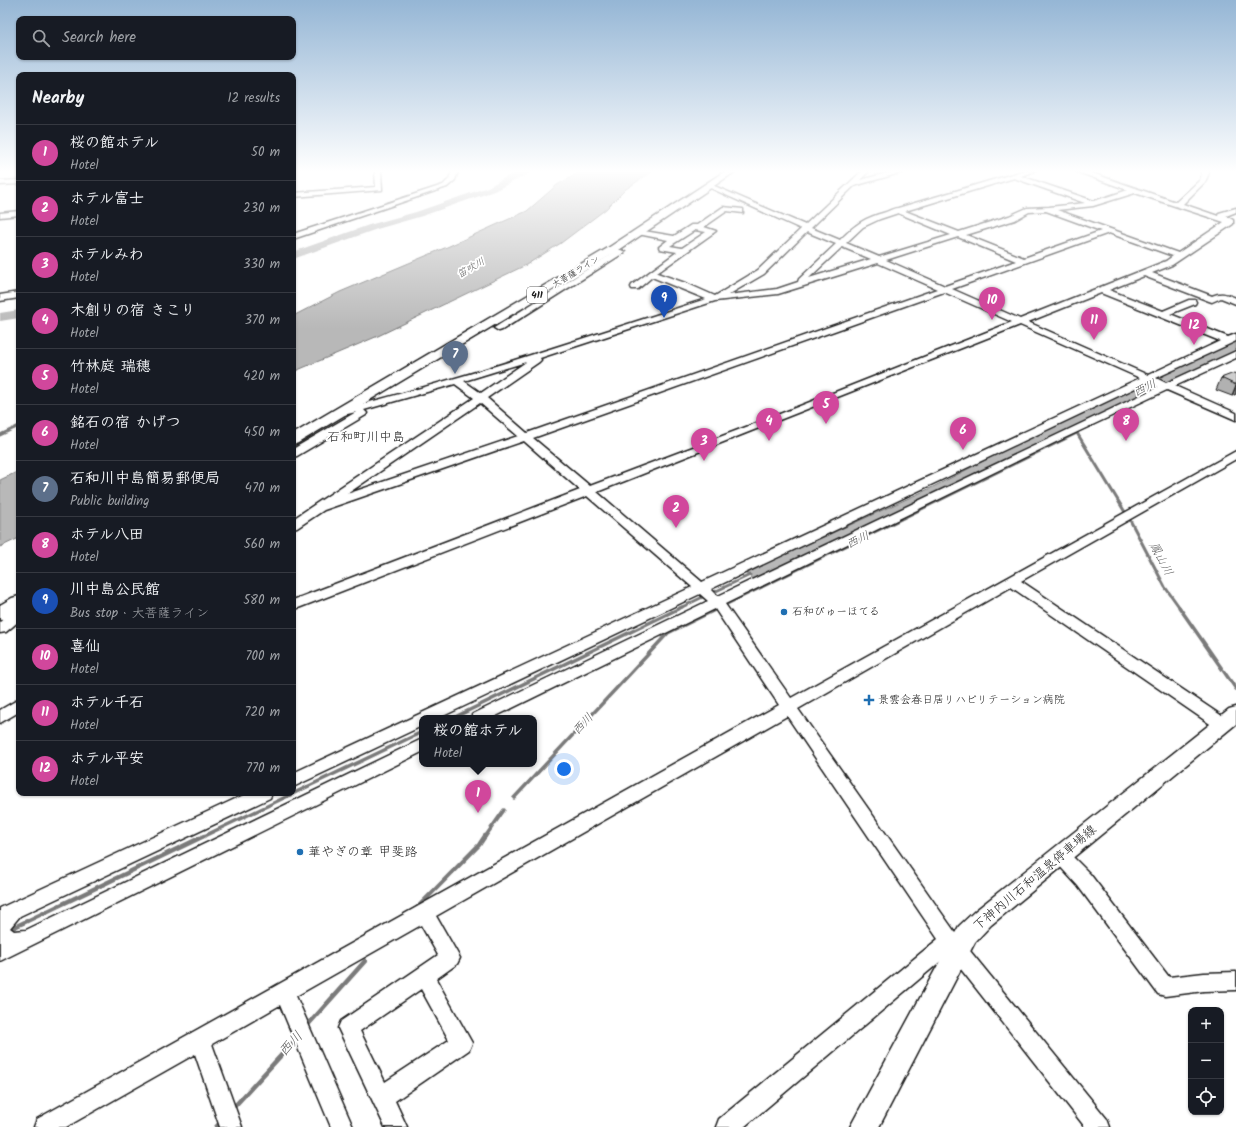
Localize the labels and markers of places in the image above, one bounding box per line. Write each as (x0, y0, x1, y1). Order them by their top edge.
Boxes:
pin: 9 (651, 285, 677, 318)
pin: 10 (979, 287, 1005, 320)
pin: 11 (1081, 307, 1107, 340)
pin: 12 (1181, 312, 1207, 345)
pin: 7 (442, 341, 468, 374)
pin: 5 (813, 391, 839, 424)
pin: 4 (756, 408, 782, 441)
pin: 8 (1113, 408, 1139, 441)
pin: 6 (950, 417, 976, 450)
pin: 3 (691, 428, 717, 461)
pin: 2 (663, 495, 689, 528)
place label: 石和びゅーほてる (792, 603, 880, 621)
marker: 石和びゅーほてる (779, 607, 789, 617)
place label: 景雲会春日居リハビリテーション病院 (878, 691, 1065, 709)
marker: 景雲会春日居リハビリテーション病院 (863, 694, 875, 706)
pin: 1 (465, 780, 491, 813)
place label: 華やぎの章 甲斐路 (308, 842, 417, 863)
marker: 華やぎの章 甲斐路 (295, 847, 305, 857)

